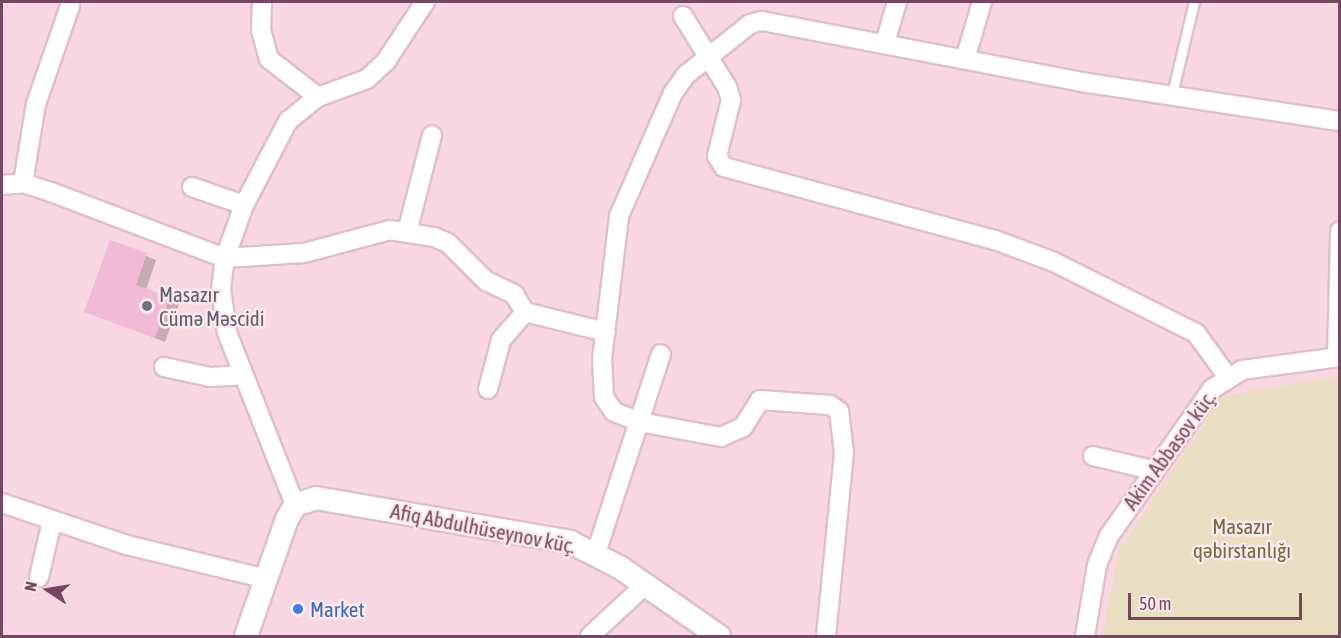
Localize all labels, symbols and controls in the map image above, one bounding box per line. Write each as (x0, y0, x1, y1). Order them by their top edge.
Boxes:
place label: Masazır Cümə Məscidi (159, 281, 265, 331)
marker: Masazır Cümə Məscidi (140, 299, 154, 313)
street label: Akim Abbasov küç. (1117, 385, 1221, 515)
street label: Afiq Abdulhüseynov küç. (389, 498, 577, 558)
park label: Masazır qəbirstanlığı (1193, 513, 1291, 563)
north arrow (18, 560, 78, 620)
text: N (21, 580, 40, 593)
scale bar (1131, 581, 1305, 619)
text: 50 m (1139, 593, 1171, 614)
place label: Market (310, 596, 364, 622)
marker: Market (291, 602, 305, 616)

